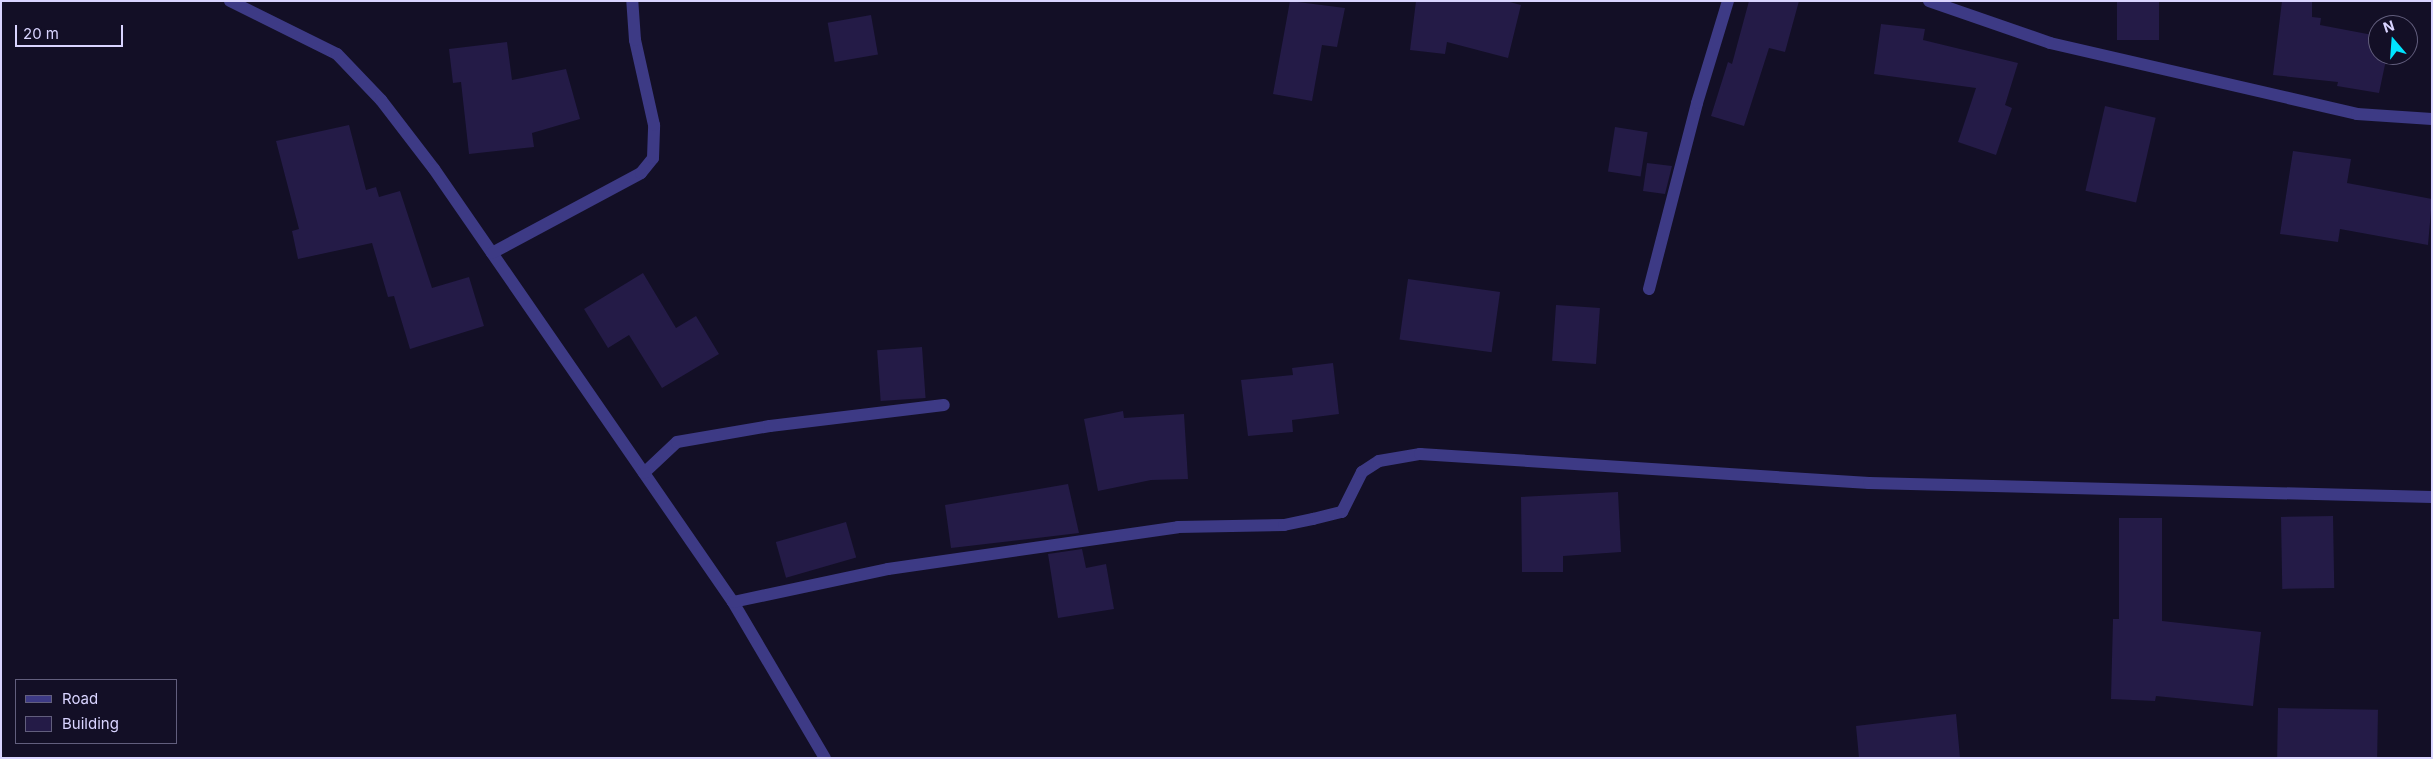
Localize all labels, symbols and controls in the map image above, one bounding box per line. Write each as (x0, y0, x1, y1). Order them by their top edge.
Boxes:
scale bar (18, 15, 125, 47)
north arrow (2368, 15, 2418, 65)
text: N (2381, 16, 2396, 36)
text: 20 m (23, 24, 59, 43)
legend (15, 679, 178, 744)
text: Road (62, 689, 98, 708)
text: Building (62, 714, 119, 733)

